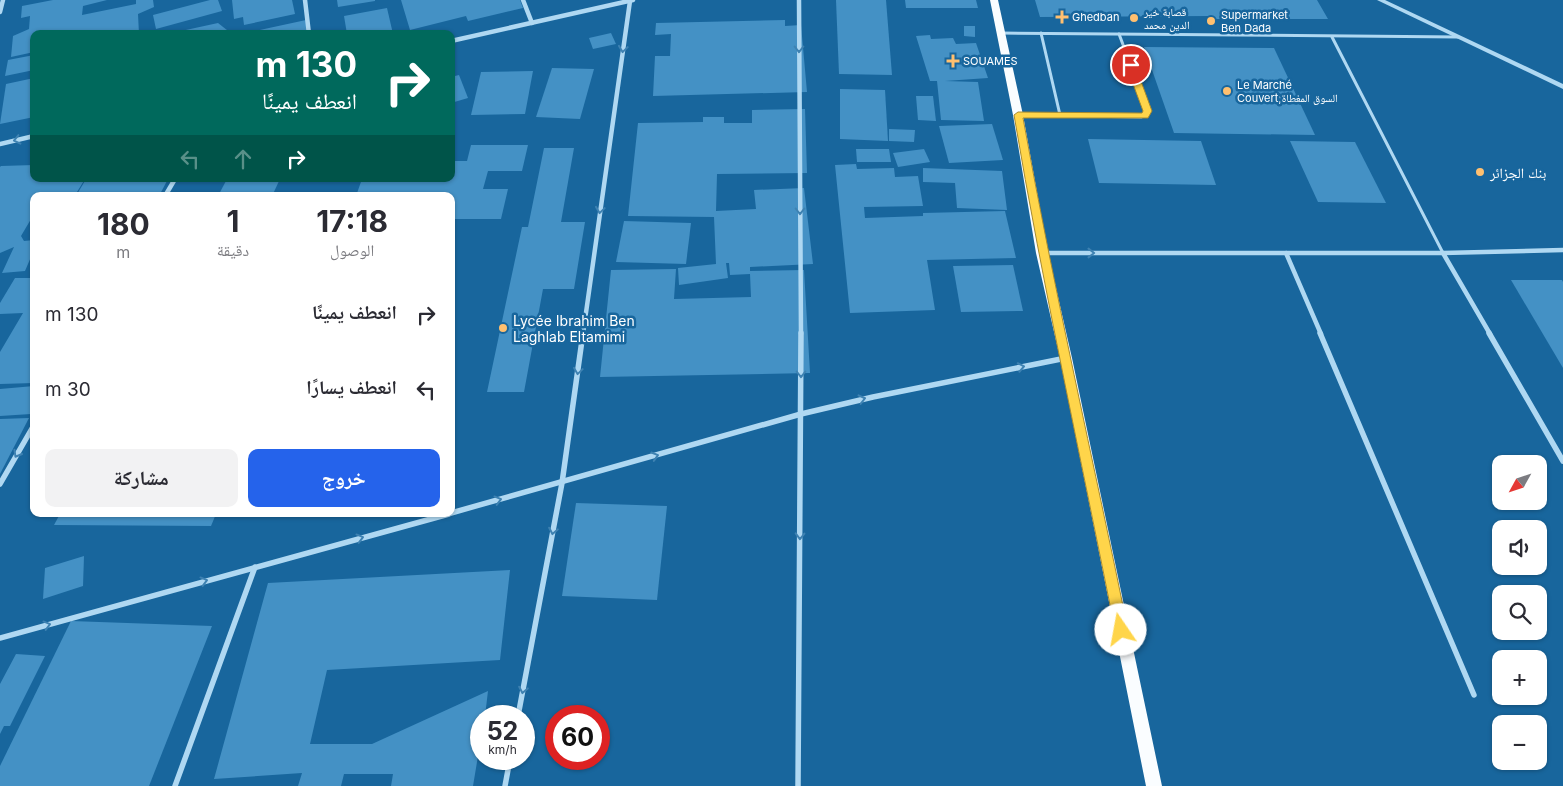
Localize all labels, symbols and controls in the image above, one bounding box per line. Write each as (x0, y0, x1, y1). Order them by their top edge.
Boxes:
place label: قصابة خير الدين محمد (1143, 5, 1190, 32)
place label: Supermarket Ben Dada (1221, 8, 1288, 35)
place label: Ghedban (1072, 10, 1119, 24)
marker: Ghedban (1056, 11, 1068, 23)
marker: قصابة خير الدين محمد (1128, 12, 1140, 24)
marker: Supermarket Ben Dada (1205, 15, 1217, 27)
text: 130 m (255, 43, 357, 85)
pin (1110, 44, 1152, 86)
one-way arrow (618, 45, 629, 53)
one-way arrow (794, 45, 804, 53)
icon: right (375, 50, 440, 115)
icon: arrive (1117, 51, 1145, 79)
place label: SOUAMES (963, 54, 1018, 68)
marker: SOUAMES (947, 55, 959, 67)
place label: Le Marché Couvert;السوق المغطاة (1237, 78, 1338, 105)
marker: Le Marché Couvert;السوق المغطاة (1221, 85, 1233, 97)
text: انعطف يمينًا (262, 88, 357, 114)
one-way arrow (12, 134, 21, 145)
icon: left (176, 145, 204, 173)
icon: ahead (229, 145, 257, 173)
icon: right (282, 145, 310, 173)
place label: بنك الجزائر (1489, 164, 1546, 182)
marker: بنك الجزائر (1474, 166, 1486, 178)
text: 1 (226, 203, 239, 239)
text: 17:18 (316, 203, 388, 239)
text: 180 (97, 206, 150, 242)
one-way arrow (595, 206, 606, 214)
one-way arrow (795, 208, 805, 215)
text: دقيقة (217, 240, 249, 260)
text: الوصول (330, 240, 374, 260)
text: m (116, 242, 130, 262)
one-way arrow (1088, 248, 1095, 258)
text: انعطف يمينًا (312, 301, 397, 324)
icon: right (412, 301, 440, 329)
text: 130 m (45, 303, 98, 326)
place label: Lycée Ibrahim Ben Laghlab Eltamimi (513, 312, 635, 345)
marker: Lycée Ibrahim Ben Laghlab Eltamimi (497, 322, 509, 334)
one-way arrow (1017, 362, 1026, 373)
one-way arrow (573, 367, 583, 375)
one-way arrow (796, 370, 806, 378)
text: انعطف يسارًا (306, 376, 397, 399)
icon: left (412, 376, 440, 404)
text: 30 m (45, 378, 91, 401)
one-way arrow (857, 394, 866, 405)
one-way arrow (13, 449, 23, 458)
button: مشاركة (45, 449, 238, 507)
button: خروج (248, 449, 440, 507)
one-way arrow (650, 451, 659, 462)
north arrow (1492, 455, 1548, 510)
map controls (1492, 455, 1547, 770)
one-way arrow (494, 495, 503, 506)
button: sound (1492, 520, 1547, 575)
one-way arrow (548, 526, 558, 535)
one-way arrow (795, 532, 805, 540)
one-way arrow (356, 533, 365, 544)
one-way arrow (199, 577, 207, 587)
button: search (1492, 585, 1547, 640)
position arrow (1094, 603, 1146, 655)
one-way arrow (42, 620, 51, 630)
button: + (1492, 650, 1547, 705)
one-way arrow (518, 686, 528, 695)
speed limit sign: 60 (545, 705, 610, 770)
button: − (1492, 715, 1547, 770)
text: 52 (487, 716, 518, 746)
text: km/h (488, 742, 517, 757)

